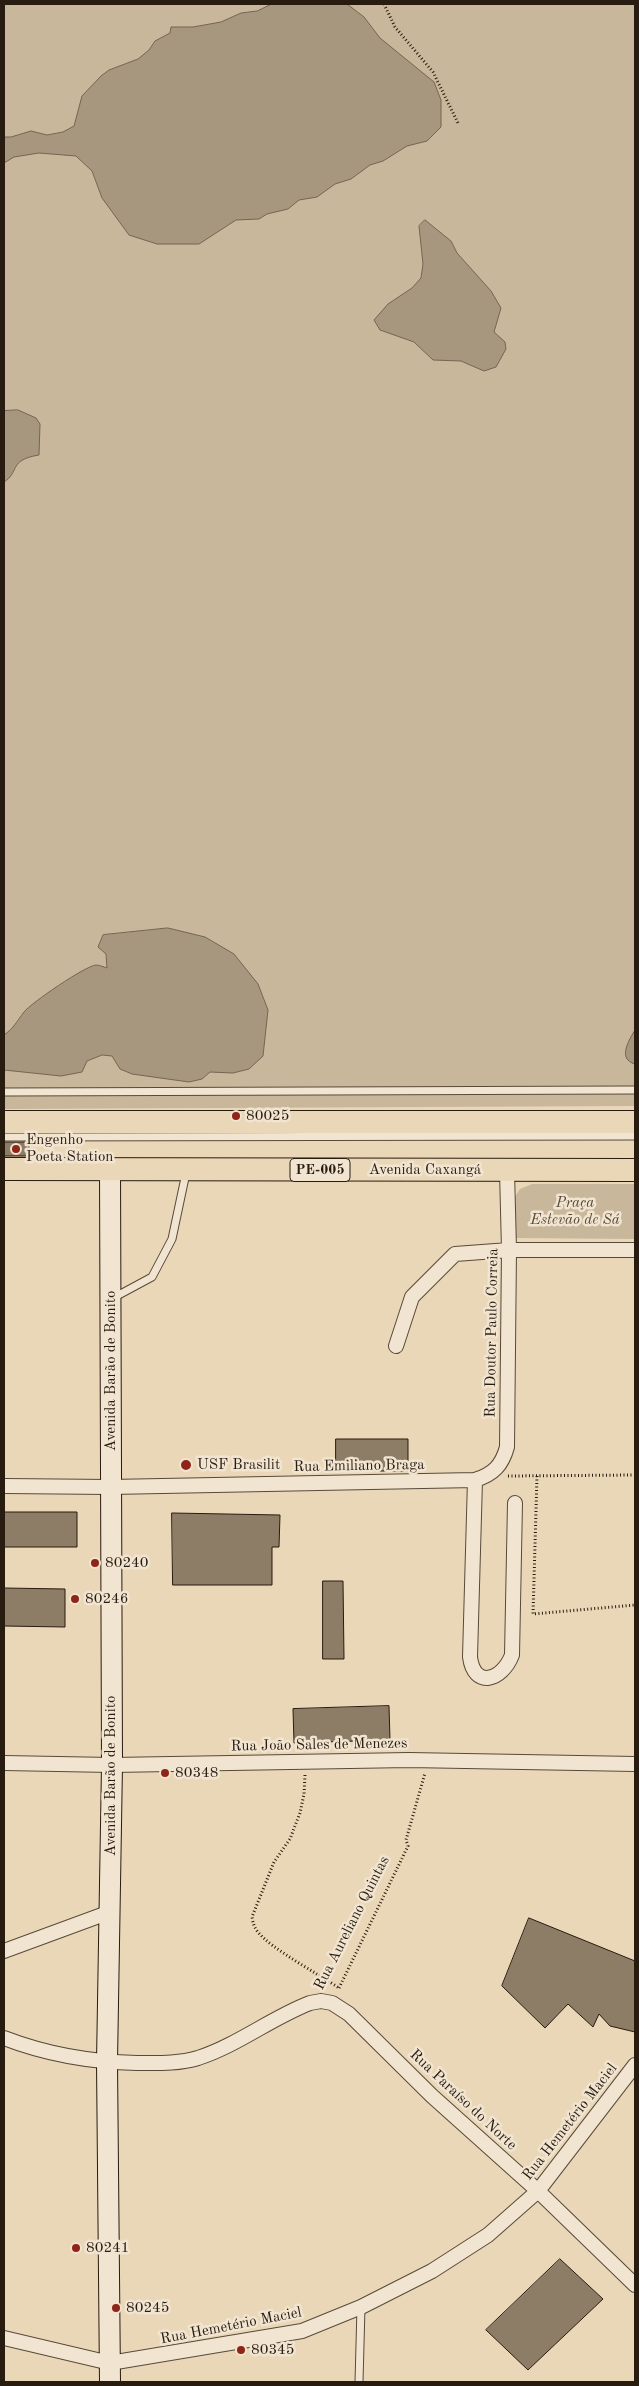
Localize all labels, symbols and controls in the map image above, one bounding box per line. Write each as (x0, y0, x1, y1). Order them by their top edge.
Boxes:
place label: 80025 (246, 1107, 289, 1125)
marker: 80025 (230, 1110, 242, 1122)
place label: Engenho Poeta Station (26, 1131, 113, 1166)
marker: Engenho Poeta Station (10, 1143, 22, 1155)
road number: PE-005 (290, 1158, 350, 1182)
street label: Avenida Caxangá (369, 1161, 481, 1179)
park label: Praça Estevão de Sá (530, 1194, 620, 1229)
street label: Rua Doutor Paulo Correia (482, 1248, 502, 1418)
street label: Avenida Barão de Bonito (102, 1291, 120, 1451)
place label: USF Brasilit (197, 1456, 280, 1474)
street label: Rua Emiliano Braga (293, 1456, 425, 1476)
marker: USF Brasilit (179, 1458, 193, 1472)
place label: 80240 (105, 1554, 148, 1572)
marker: 80240 (89, 1557, 101, 1569)
place label: 80246 (85, 1590, 128, 1608)
marker: 80246 (69, 1593, 81, 1605)
street label: Avenida Barão de Bonito (102, 1696, 120, 1856)
street label: Rua João Sales de Menezes (230, 1734, 408, 1756)
place label: 80348 (175, 1764, 218, 1782)
marker: 80348 (159, 1767, 171, 1779)
street label: Rua Aureliano Quintas (310, 1853, 394, 1993)
street label: Rua Paraíso do Norte (406, 2046, 520, 2154)
street label: Rua Hemetério Maciel (519, 2060, 621, 2184)
place label: 80241 (86, 2239, 129, 2257)
marker: 80241 (70, 2242, 82, 2254)
place label: 80245 (126, 2299, 169, 2317)
marker: 80245 (110, 2302, 122, 2314)
street label: Rua Hemetério Maciel (159, 2303, 303, 2349)
place label: 80345 (251, 2341, 294, 2359)
marker: 80345 (235, 2344, 247, 2356)

